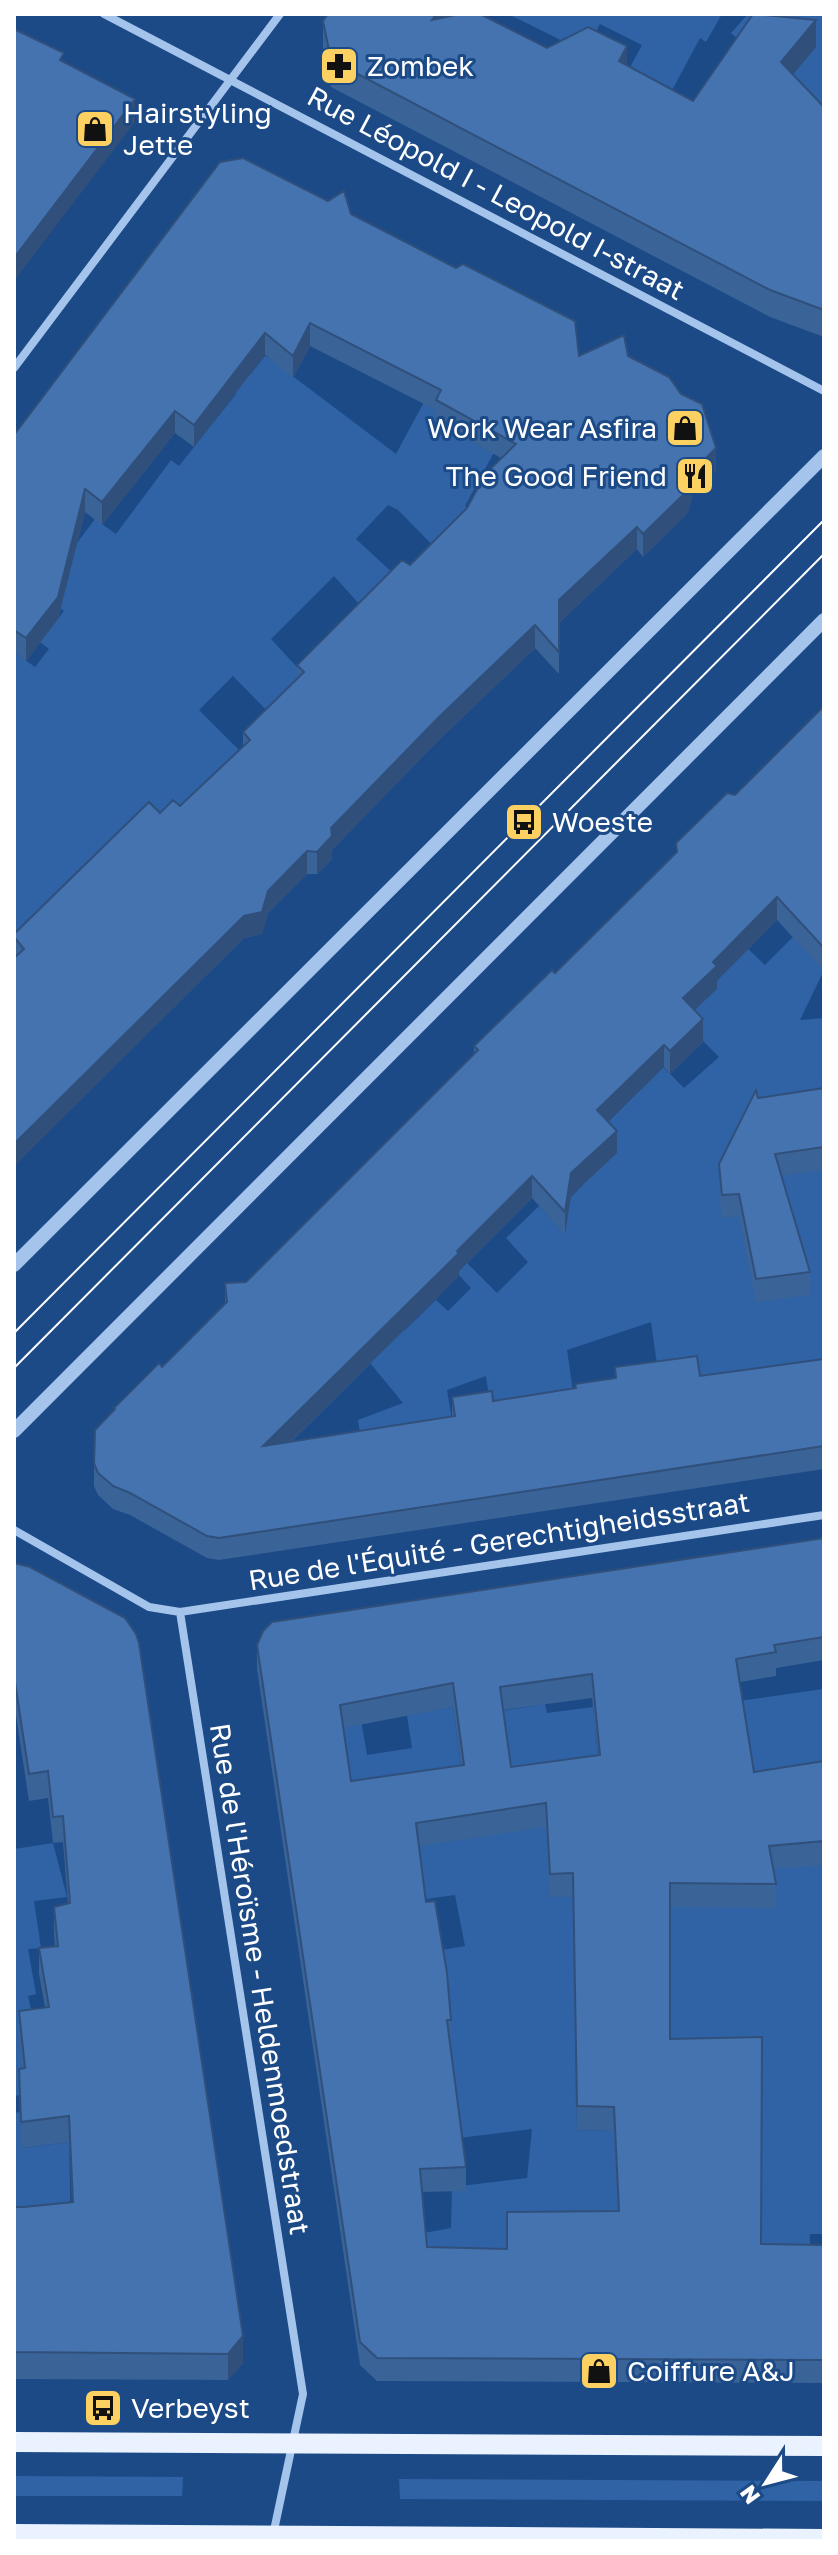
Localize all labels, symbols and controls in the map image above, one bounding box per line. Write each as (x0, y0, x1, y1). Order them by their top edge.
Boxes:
pharmacy icon: Zombek (318, 45, 360, 87)
place label: Zombek (367, 49, 474, 82)
street label: Rue Léopold I - Leopold I-straat (302, 79, 690, 306)
place label: Hairstyling Jette (123, 96, 272, 161)
shop icon: Hairstyling Jette (74, 108, 116, 150)
shop icon: Work Wear Asfira (664, 407, 706, 449)
place label: Work Wear Asfira (427, 411, 657, 444)
restaurant icon: The Good Friend (674, 455, 716, 497)
place label: The Good Friend (446, 459, 667, 492)
bus stop icon: Woeste (503, 801, 545, 843)
place label: Woeste (552, 805, 653, 838)
street label: Rue de l'Équité - Gerechtigheidsstraat (246, 1485, 752, 1596)
street label: Rue de l'Héroïsme - Heldenmoedstraat (204, 1721, 317, 2237)
shop icon: Coiffure A&J (578, 2350, 620, 2392)
place label: Coiffure A&J (627, 2354, 795, 2387)
bus stop icon: Verbeyst (82, 2387, 124, 2429)
place label: Verbeyst (131, 2391, 250, 2424)
north arrow (726, 2443, 806, 2523)
text: N (734, 2480, 765, 2510)

